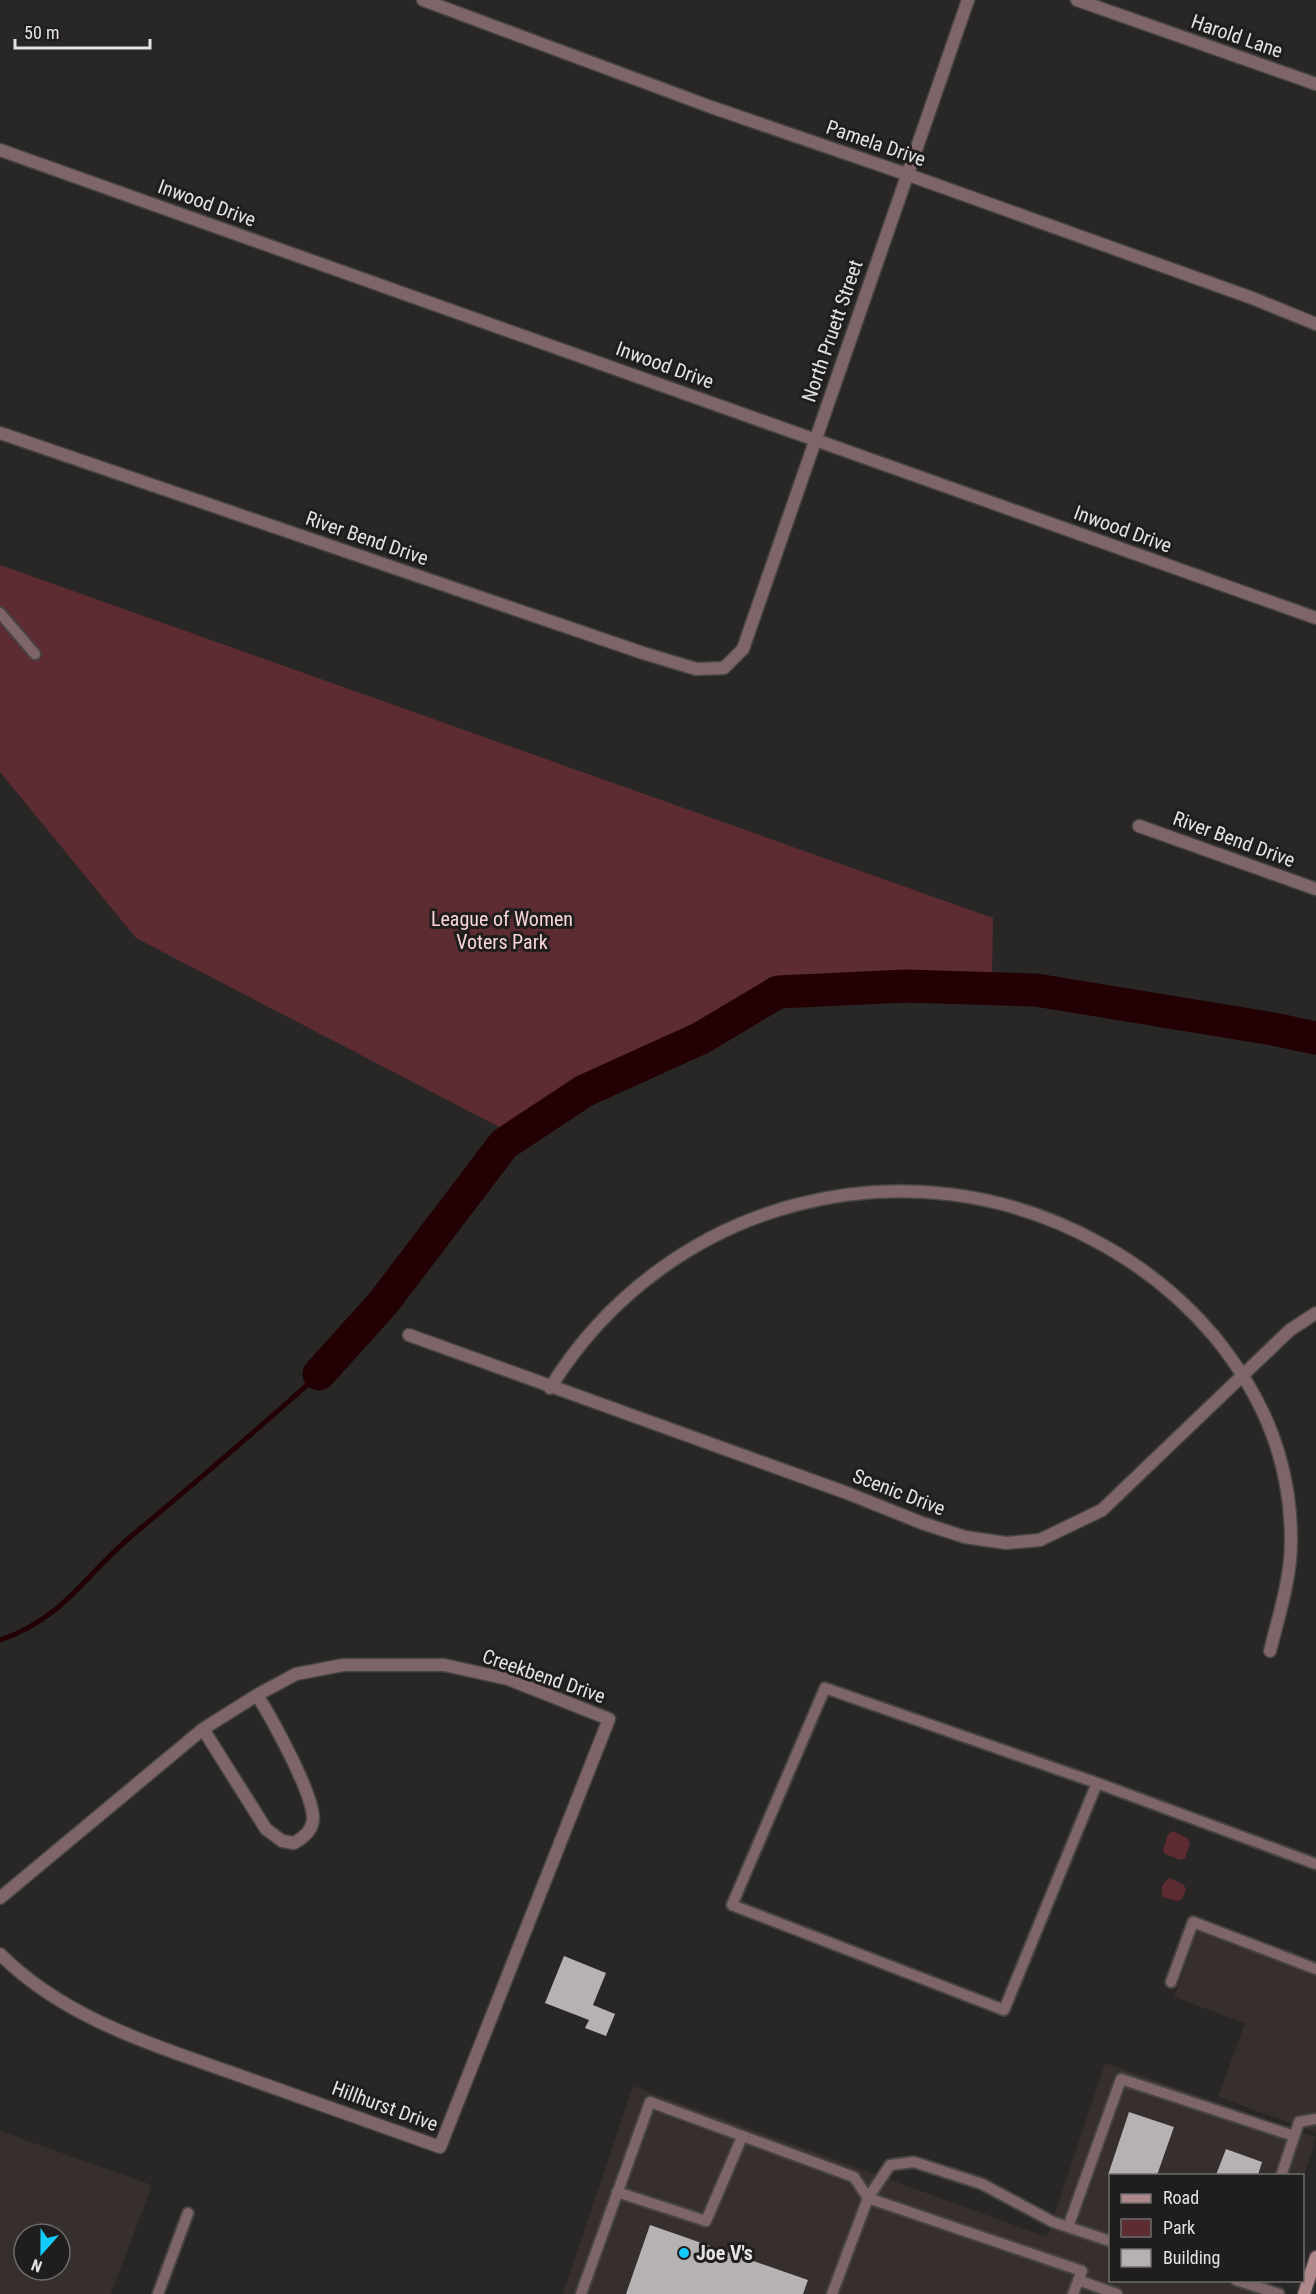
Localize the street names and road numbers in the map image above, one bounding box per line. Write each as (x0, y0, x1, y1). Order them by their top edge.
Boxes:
street label: Harold Lane (1188, 9, 1286, 63)
street label: Pamela Drive (823, 115, 929, 171)
street label: Inwood Drive (155, 174, 259, 232)
street label: North Pruett Street (796, 257, 868, 405)
street label: Inwood Drive (613, 336, 717, 394)
street label: Inwood Drive (1071, 500, 1175, 558)
street label: River Bend Drive (303, 506, 431, 570)
street label: River Bend Drive (1170, 806, 1298, 872)
street label: Scenic Drive (849, 1463, 949, 1521)
street label: Creekbend Drive (479, 1644, 609, 1708)
street label: Hillhurst Drive (329, 2076, 441, 2136)

